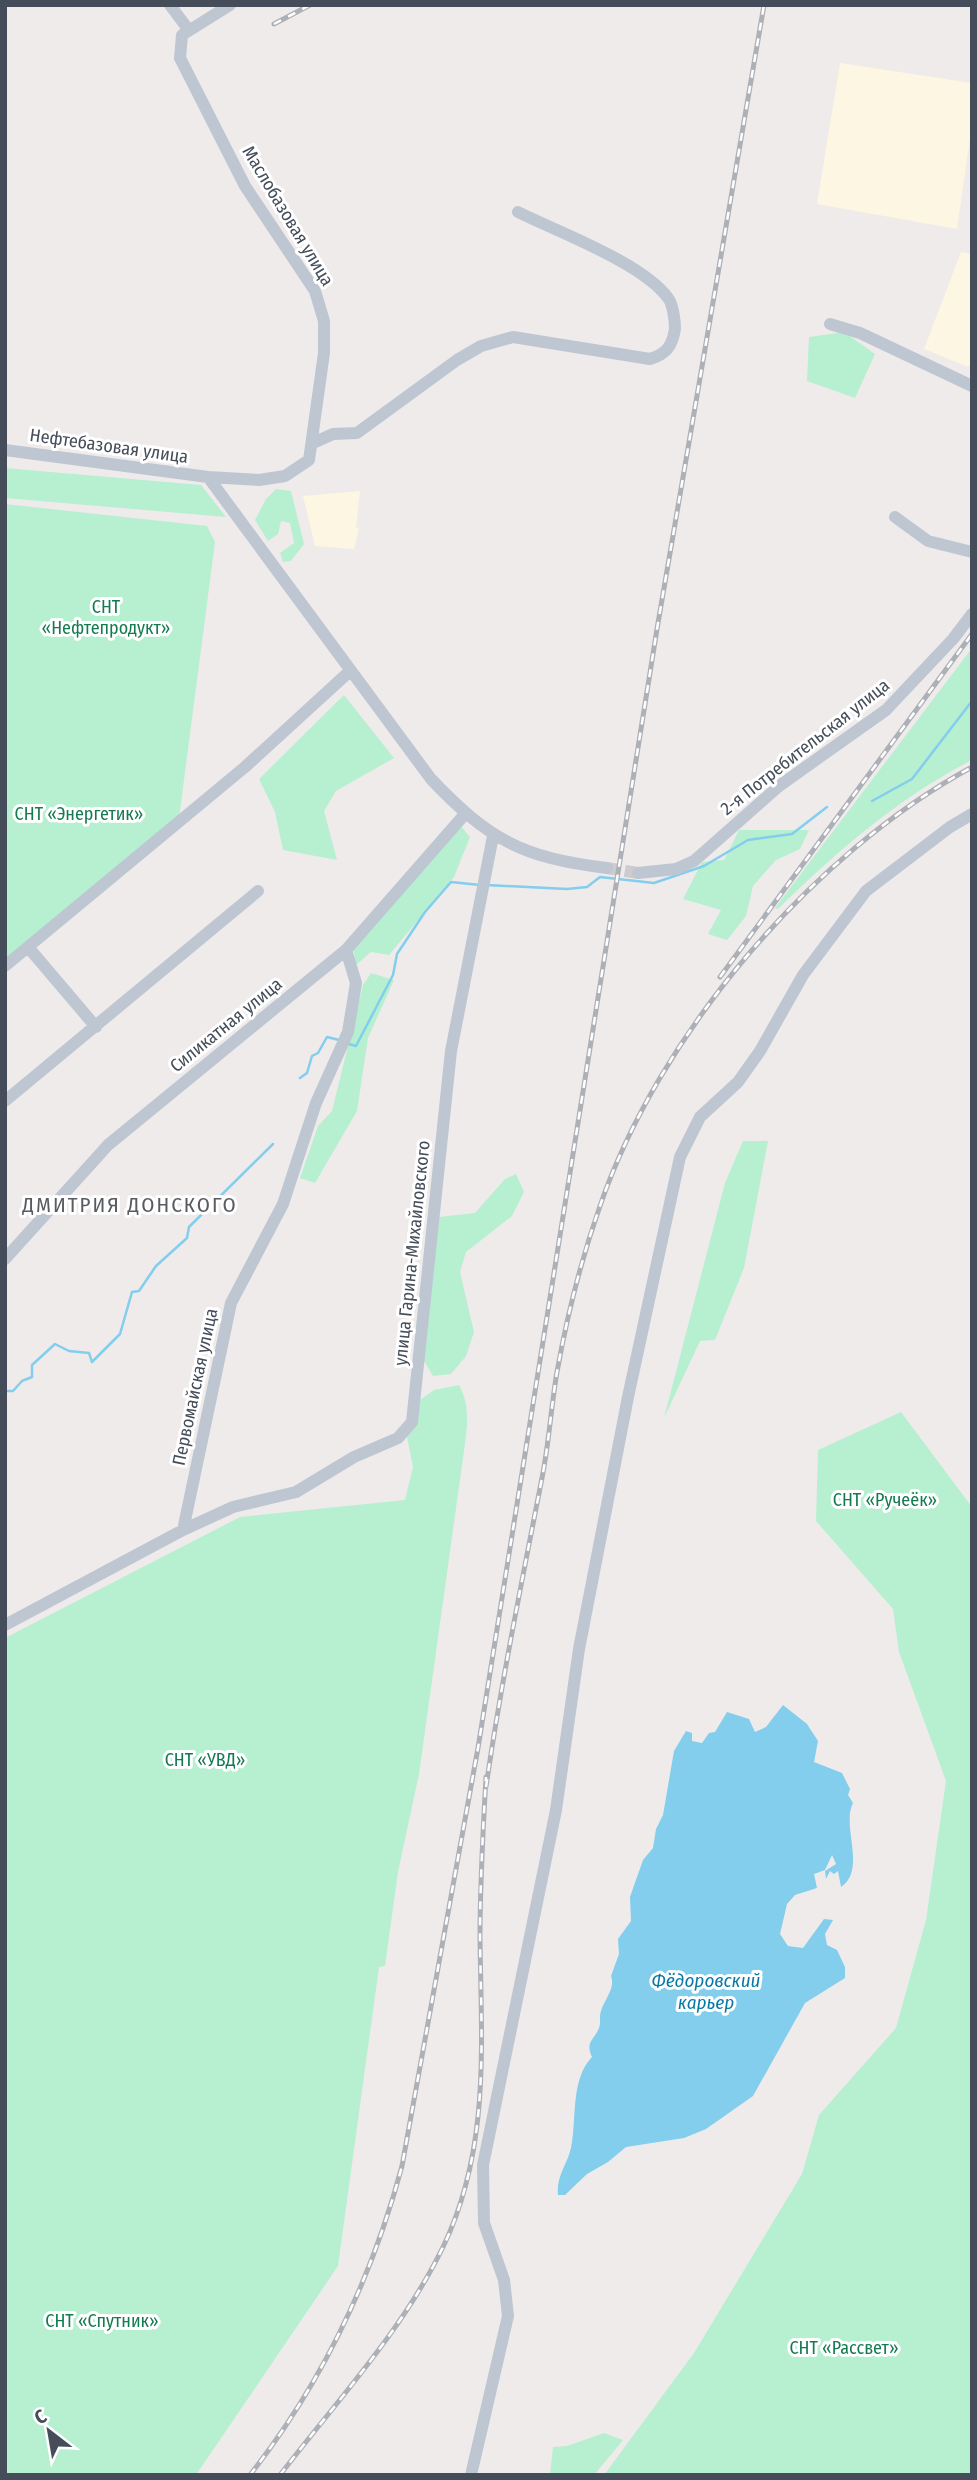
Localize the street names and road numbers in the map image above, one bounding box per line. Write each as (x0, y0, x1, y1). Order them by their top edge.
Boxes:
street label: Маслобазовая улица (238, 142, 339, 290)
street label: Нефтебазовая улица (28, 424, 190, 468)
street label: 2-я Потребительская улица (716, 674, 894, 820)
street label: Силикатная улица (165, 973, 287, 1077)
street label: улица Гарина-Михайловского (389, 1139, 435, 1367)
street label: Первомайская улица (168, 1306, 222, 1468)

